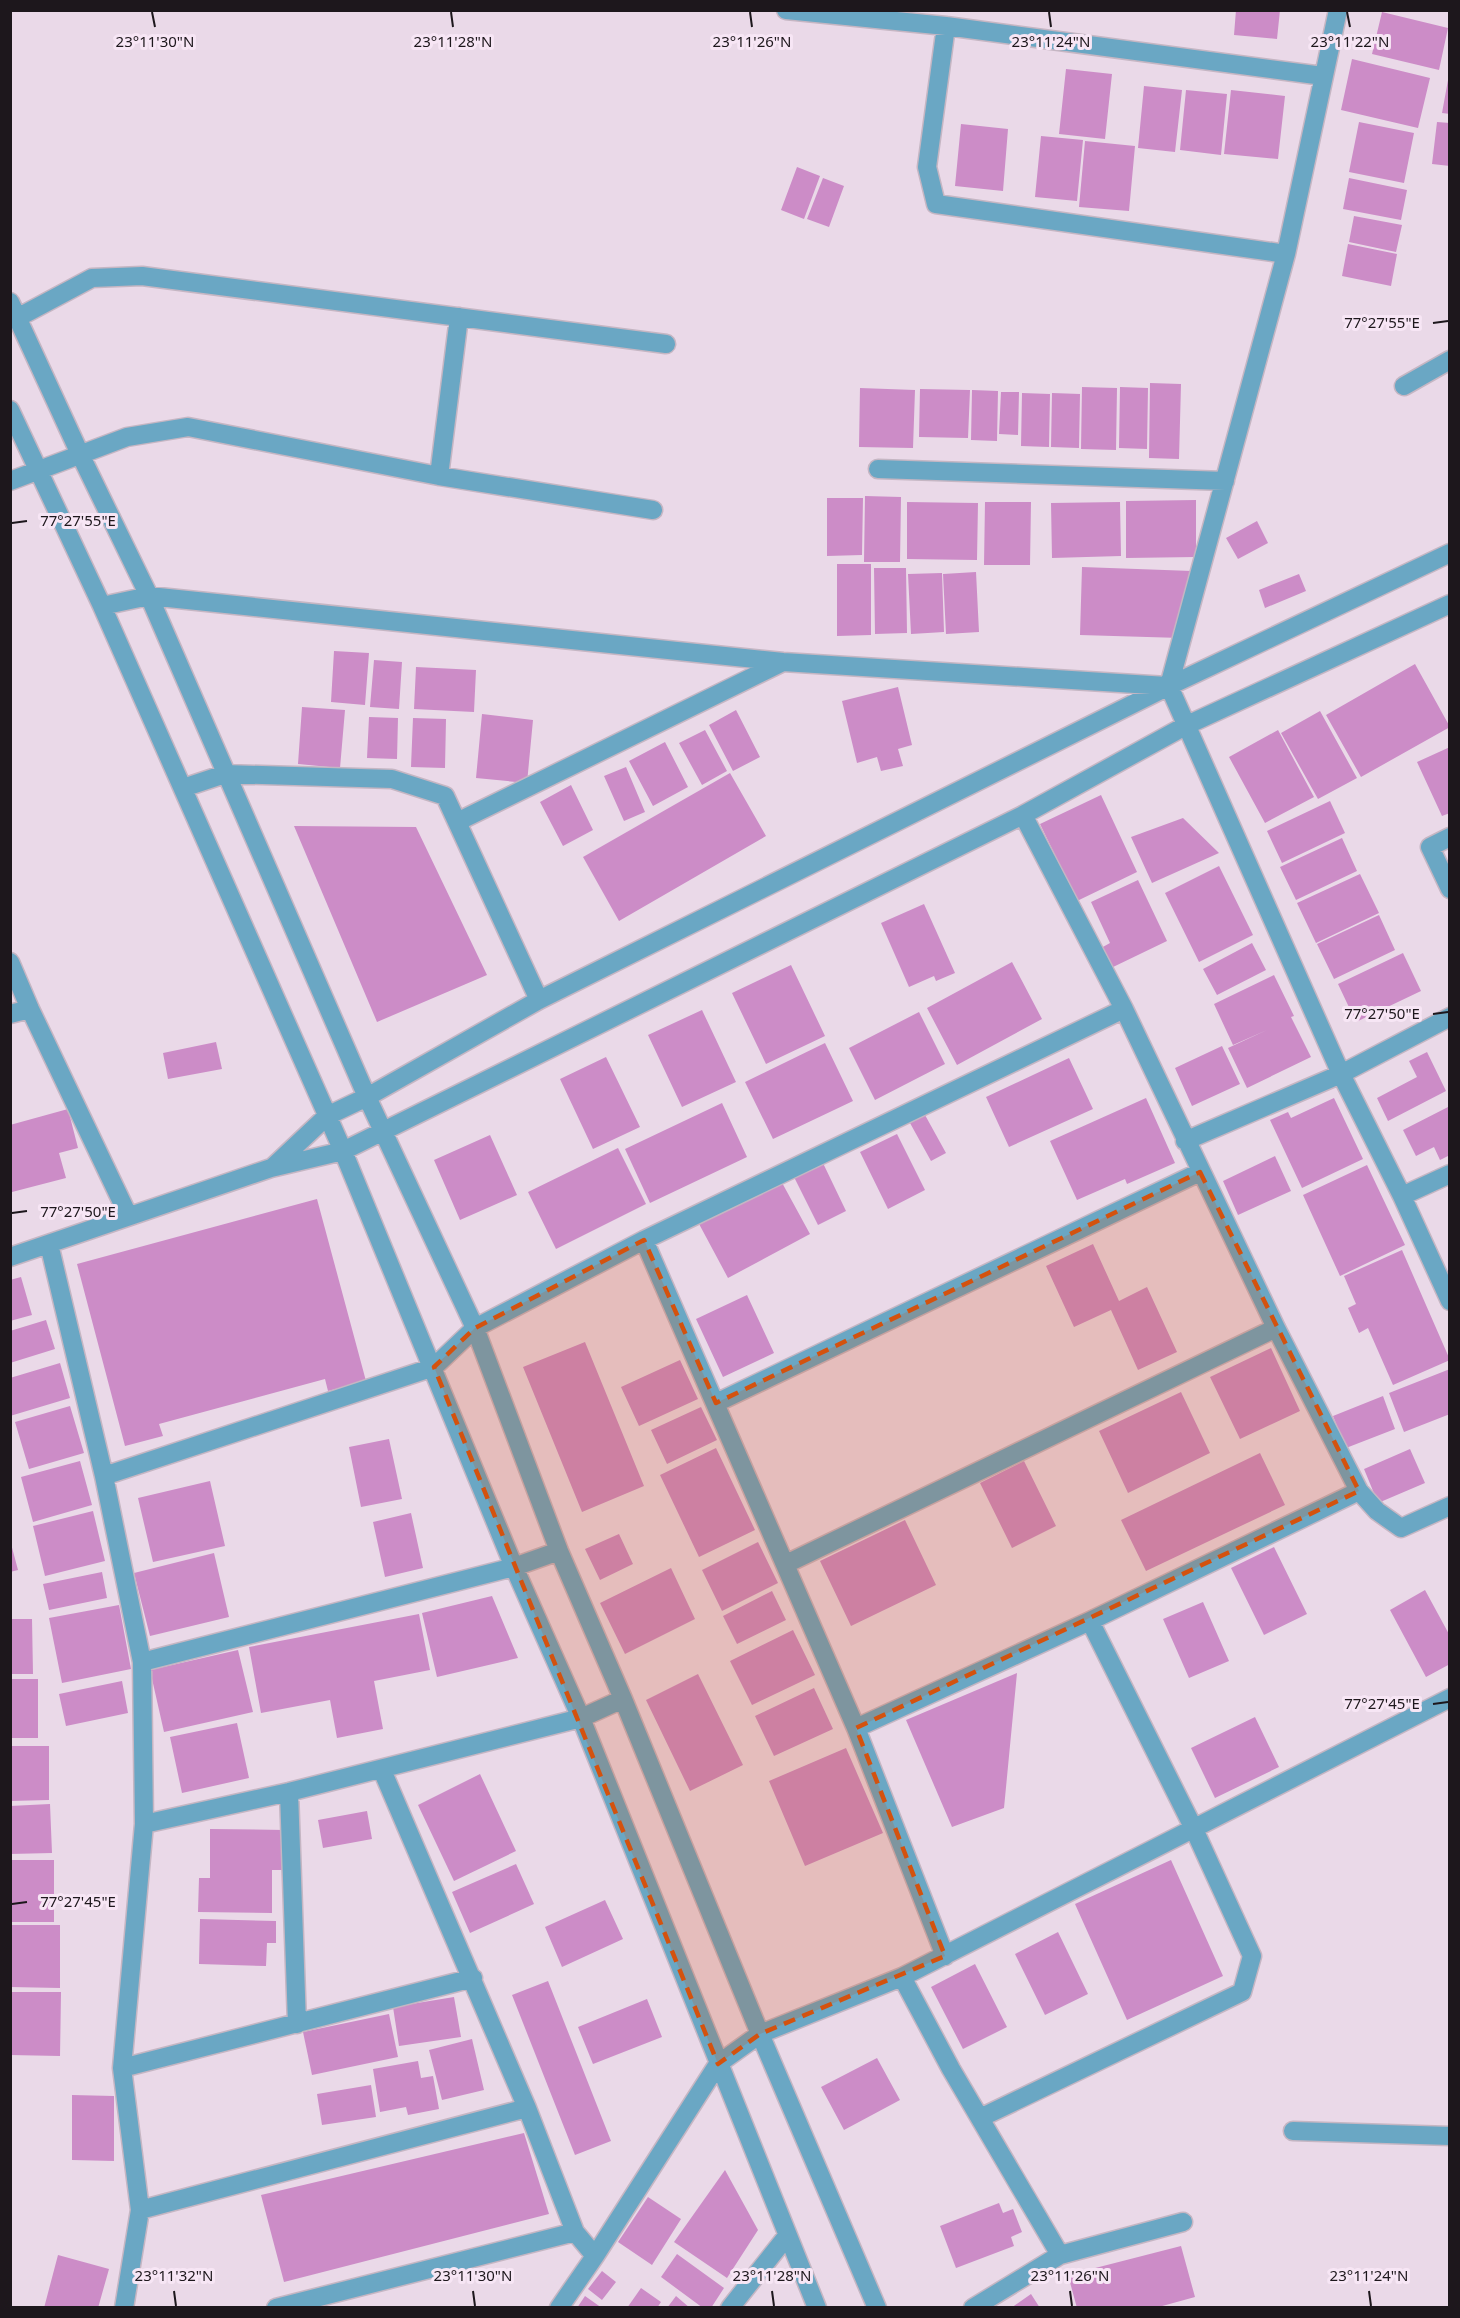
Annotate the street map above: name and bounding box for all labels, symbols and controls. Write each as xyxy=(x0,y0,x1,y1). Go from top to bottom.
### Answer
text: 23°11'30"N xyxy=(116,31,194,51)
text: 23°11'28"N xyxy=(414,31,492,51)
text: 23°11'26"N xyxy=(713,31,791,51)
text: 23°11'24"N xyxy=(1012,31,1090,51)
text: 23°11'22"N xyxy=(1311,31,1389,51)
text: 77°27'55"E xyxy=(1344,312,1420,332)
text: 77°27'55"E xyxy=(40,510,116,530)
text: 77°27'50"E xyxy=(1344,1003,1420,1023)
text: 77°27'50"E xyxy=(40,1201,116,1221)
text: 77°27'45"E xyxy=(1344,1693,1420,1713)
text: 77°27'45"E xyxy=(40,1891,116,1911)
text: 23°11'32"N xyxy=(135,2265,213,2285)
text: 23°11'30"N xyxy=(434,2265,512,2285)
text: 23°11'28"N xyxy=(733,2265,811,2285)
text: 23°11'26"N xyxy=(1031,2265,1109,2285)
text: 23°11'24"N xyxy=(1330,2265,1408,2285)

